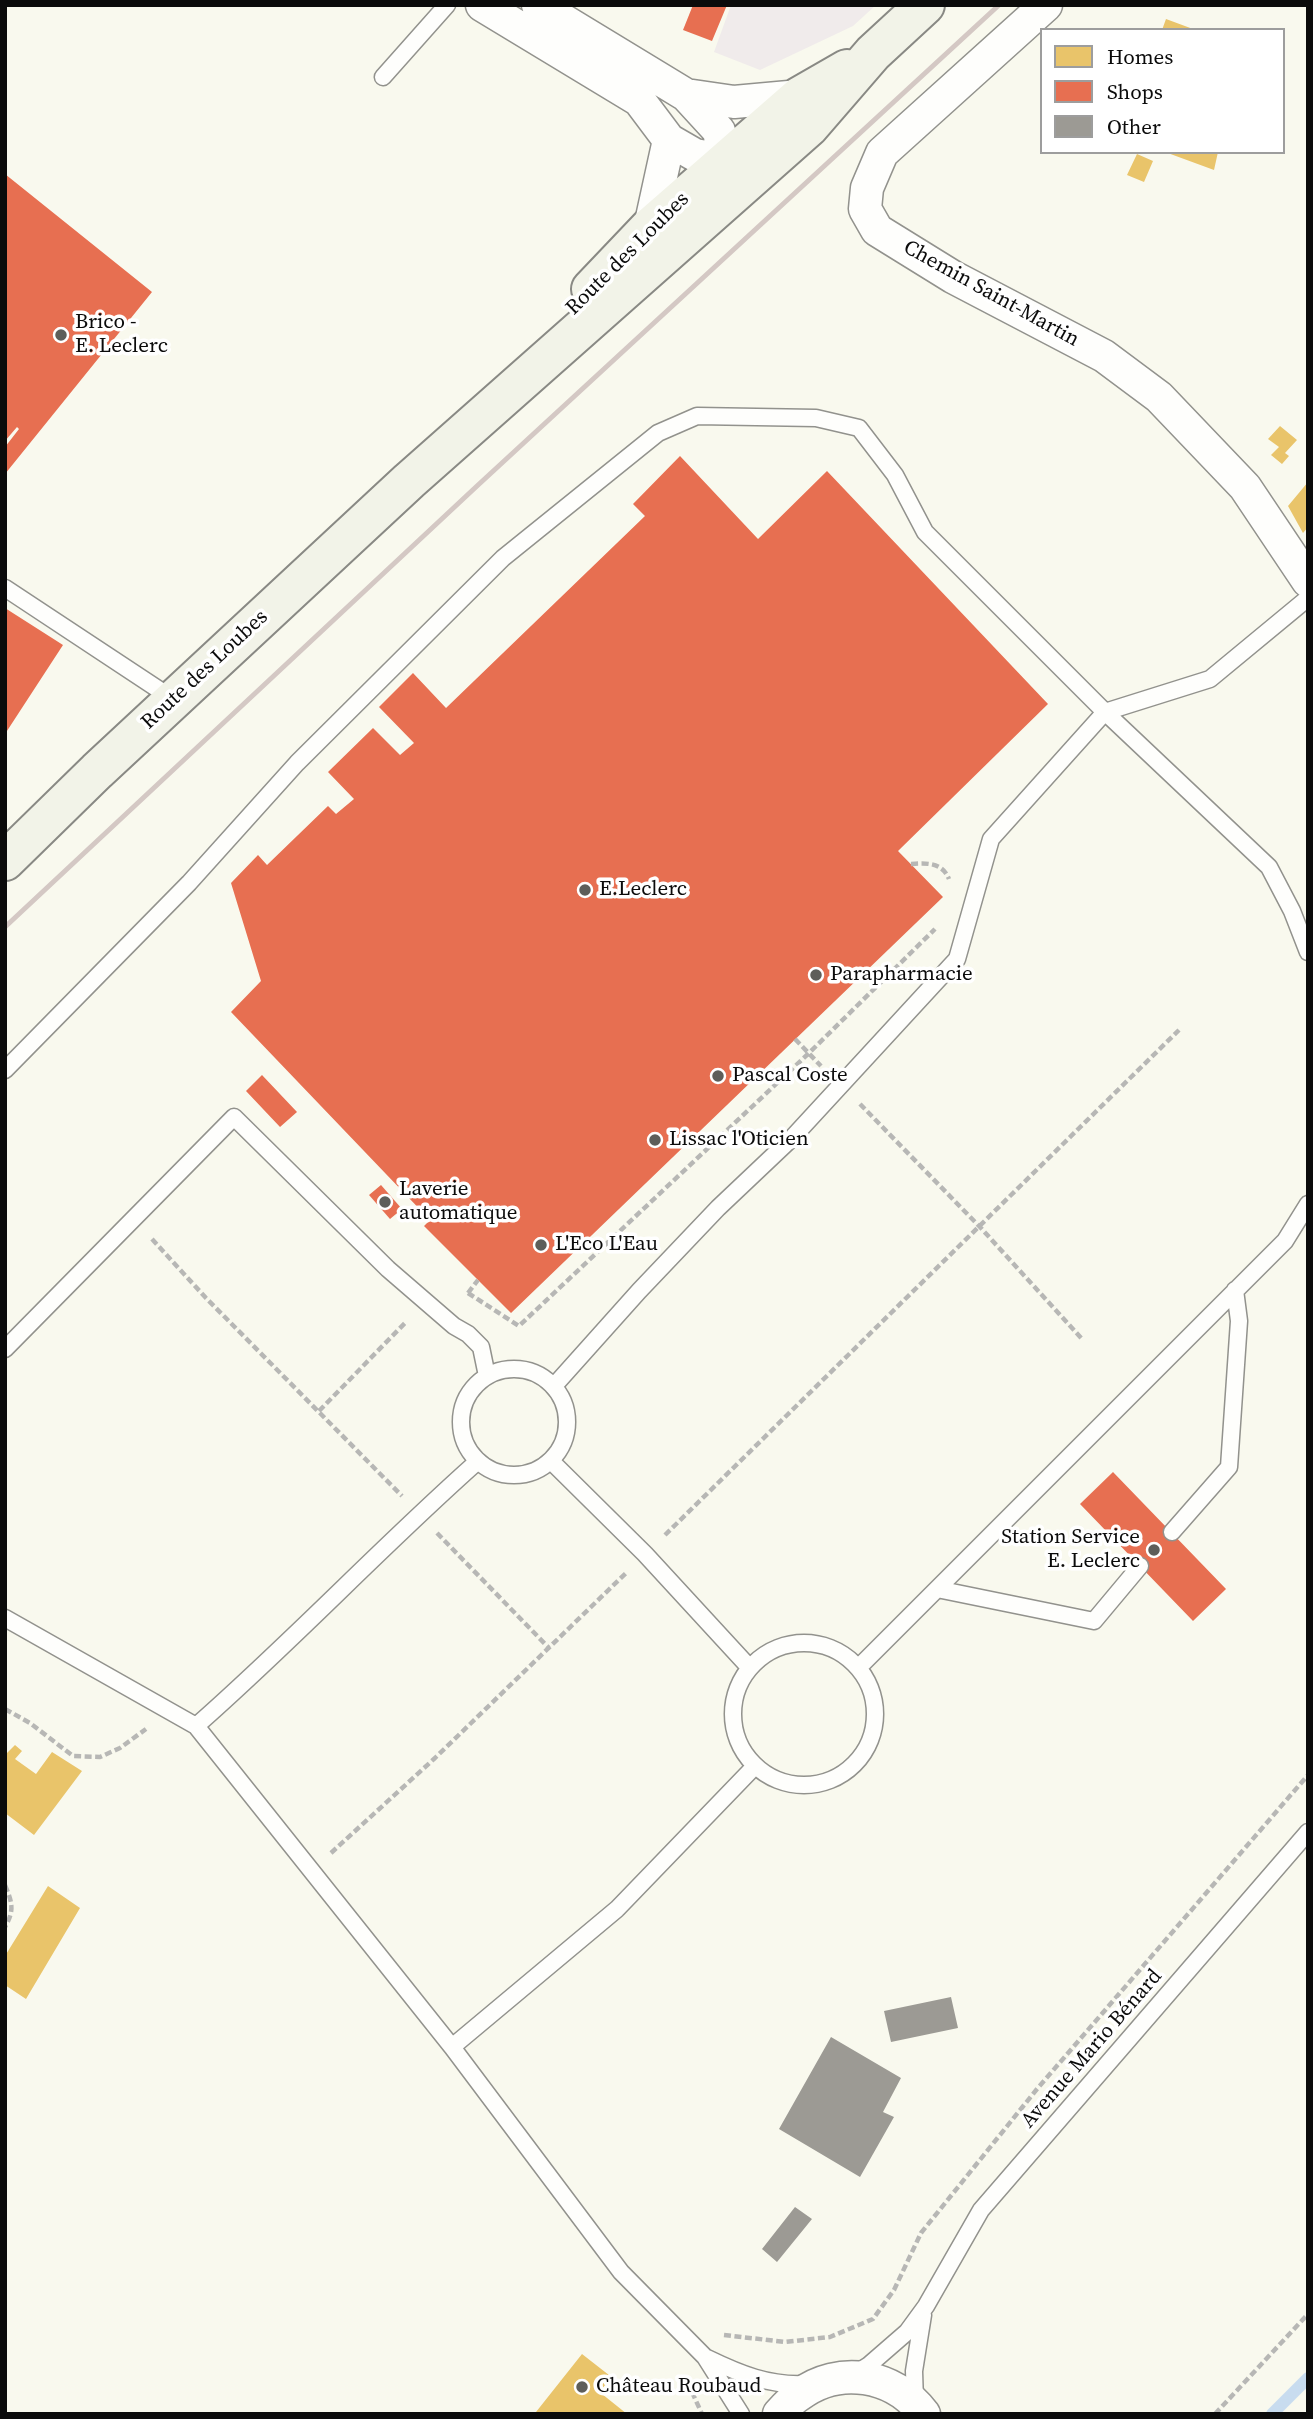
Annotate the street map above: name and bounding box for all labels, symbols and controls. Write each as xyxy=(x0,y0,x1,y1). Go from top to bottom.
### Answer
legend xyxy=(1040,28,1285,154)
text: Homes xyxy=(1107,42,1173,71)
text: Shops xyxy=(1107,77,1163,106)
text: Other xyxy=(1107,112,1161,141)
street label: Route des Loubes xyxy=(561,187,695,321)
street label: Chemin Saint-Martin xyxy=(899,235,1083,353)
place label: Brico - E. Leclerc xyxy=(75,310,168,360)
marker: Brico - E. Leclerc xyxy=(53,327,69,343)
street label: Route des Loubes xyxy=(136,605,274,735)
place label: E.Leclerc xyxy=(599,877,687,903)
marker: E.Leclerc xyxy=(577,882,593,898)
place label: Parapharmacie xyxy=(830,962,973,988)
marker: Parapharmacie xyxy=(808,967,824,983)
place label: Pascal Coste xyxy=(732,1063,848,1089)
marker: Pascal Coste xyxy=(710,1068,726,1084)
place label: Lissac l'Oticien xyxy=(669,1127,809,1153)
marker: Lissac l'Oticien xyxy=(647,1132,663,1148)
place label: Laverie automatique xyxy=(399,1177,517,1227)
marker: Laverie automatique xyxy=(377,1194,393,1210)
place label: L'Eco L'Eau xyxy=(555,1232,658,1258)
marker: L'Eco L'Eau xyxy=(533,1237,549,1253)
place label: Station Service E. Leclerc xyxy=(1001,1525,1140,1575)
marker: Station Service E. Leclerc xyxy=(1146,1542,1162,1558)
street label: Avenue Mario Bénard xyxy=(1016,1964,1168,2134)
place label: Château Roubaud xyxy=(596,2374,761,2400)
marker: Château Roubaud xyxy=(574,2379,590,2395)

